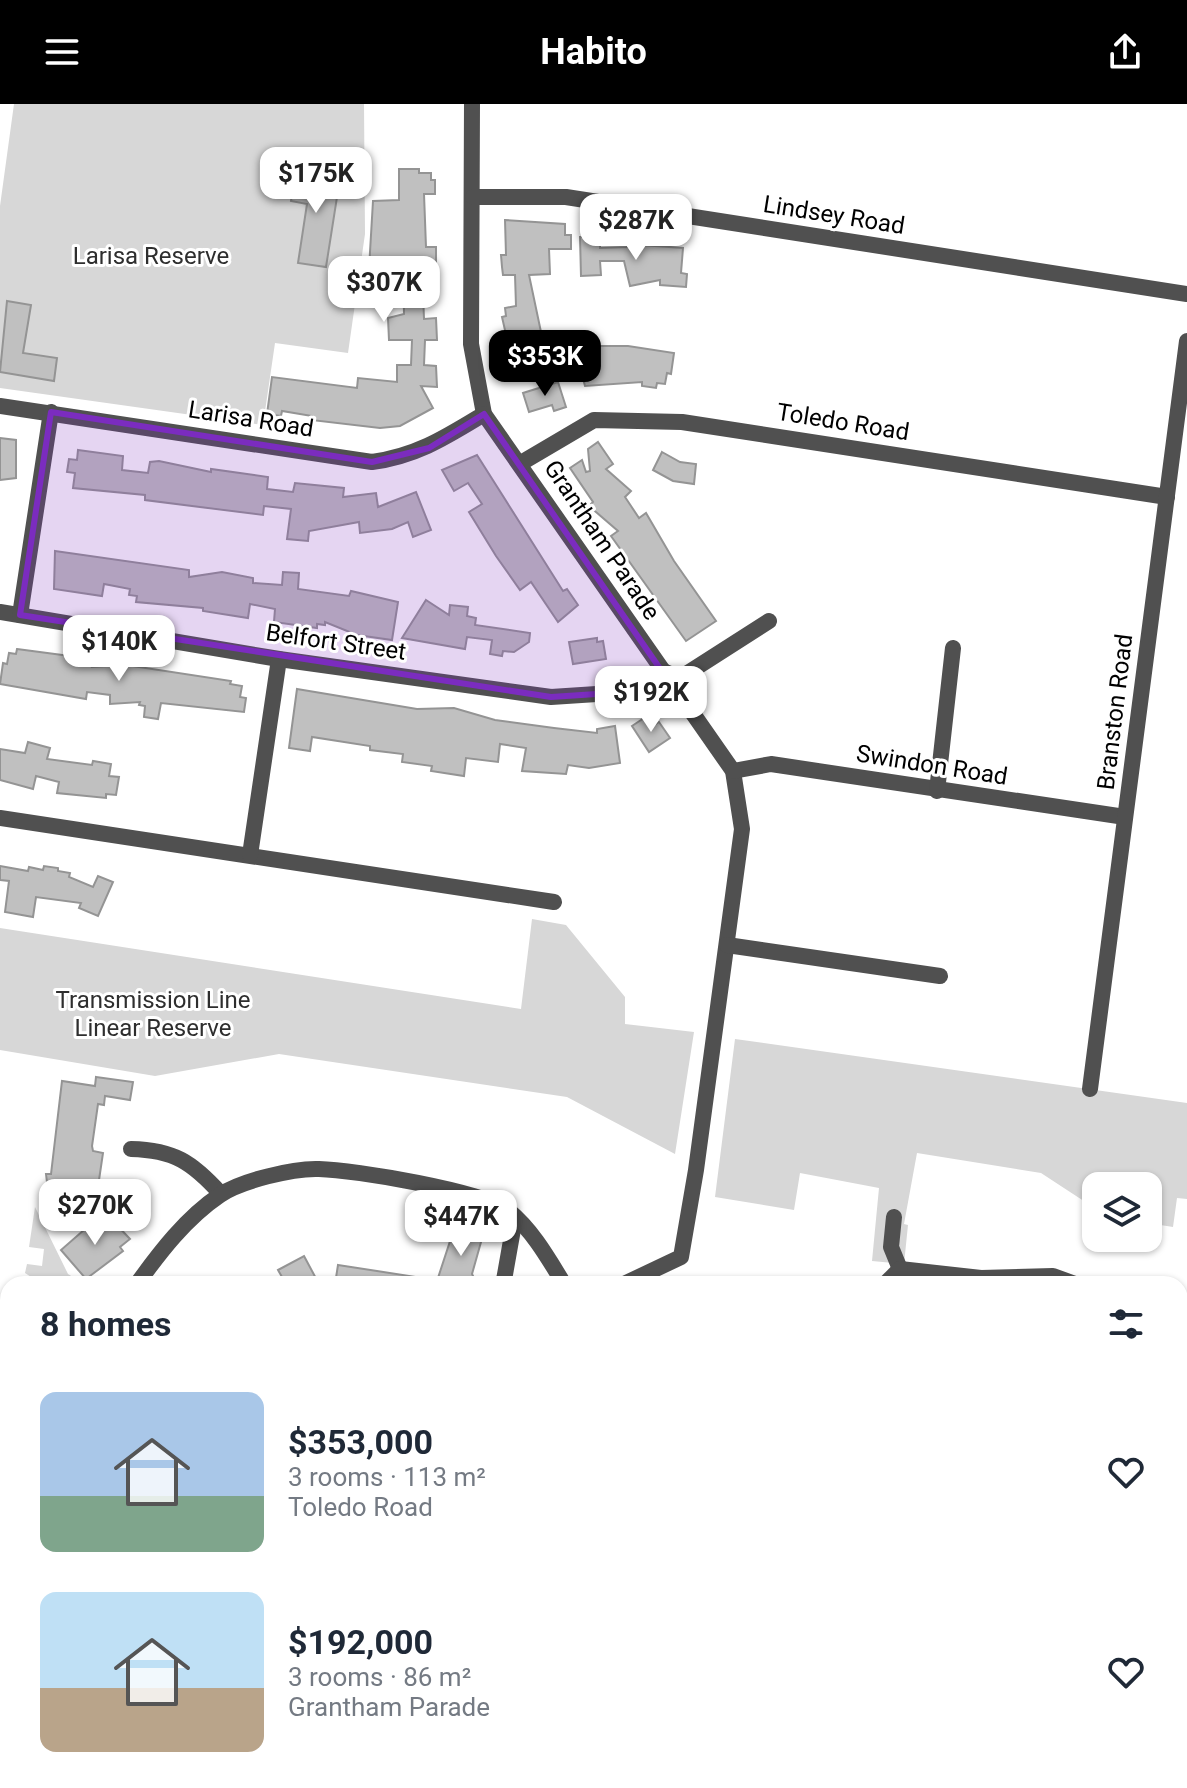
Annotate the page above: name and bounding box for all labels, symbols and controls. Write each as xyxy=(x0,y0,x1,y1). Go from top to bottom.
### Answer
icon: menu xyxy=(40,30,84,74)
icon: share xyxy=(1103,30,1147,74)
text: Habito xyxy=(540,31,647,73)
pin: $175K xyxy=(260,147,372,215)
text: $175K xyxy=(278,158,354,188)
street label: Lindsey Road xyxy=(761,190,907,240)
pin: $287K xyxy=(580,194,692,262)
text: $287K xyxy=(598,205,674,235)
park label: Larisa Reserve xyxy=(73,242,229,270)
pin: $307K xyxy=(328,256,440,324)
text: $307K xyxy=(346,267,422,297)
pin: $353K xyxy=(489,330,601,398)
text: $353K xyxy=(507,341,583,371)
street label: Larisa Road xyxy=(186,395,316,443)
street label: Toledo Road xyxy=(775,398,911,446)
street label: Grantham Parade xyxy=(538,455,666,625)
pin: $140K xyxy=(63,615,175,683)
street label: Belfort Street xyxy=(264,618,408,666)
text: $140K xyxy=(81,626,157,656)
street label: Branston Road xyxy=(1092,632,1138,792)
pin: $192K xyxy=(595,666,707,734)
text: $192K xyxy=(613,677,689,707)
street label: Swindon Road xyxy=(854,739,1010,791)
park label: Transmission Line Linear Reserve xyxy=(56,986,250,1042)
map controls xyxy=(1082,1172,1162,1252)
button: layers xyxy=(1082,1172,1162,1252)
pin: $270K xyxy=(39,1179,151,1247)
text: $270K xyxy=(57,1190,133,1220)
pin: $447K xyxy=(405,1190,517,1258)
text: $447K xyxy=(423,1201,499,1231)
icon: filters xyxy=(1104,1302,1148,1346)
text: 8 homes xyxy=(40,1304,171,1344)
text: $353,000 xyxy=(288,1422,433,1462)
icon: home xyxy=(104,1424,200,1520)
icon: heart xyxy=(1104,1450,1148,1494)
text: 3 rooms · 113 m² xyxy=(288,1462,486,1492)
text: Toledo Road xyxy=(288,1492,433,1522)
text: $192,000 xyxy=(288,1622,433,1662)
icon: home xyxy=(104,1624,200,1720)
icon: heart xyxy=(1104,1650,1148,1694)
text: 3 rooms · 86 m² xyxy=(288,1662,471,1692)
text: Grantham Parade xyxy=(288,1692,490,1722)

